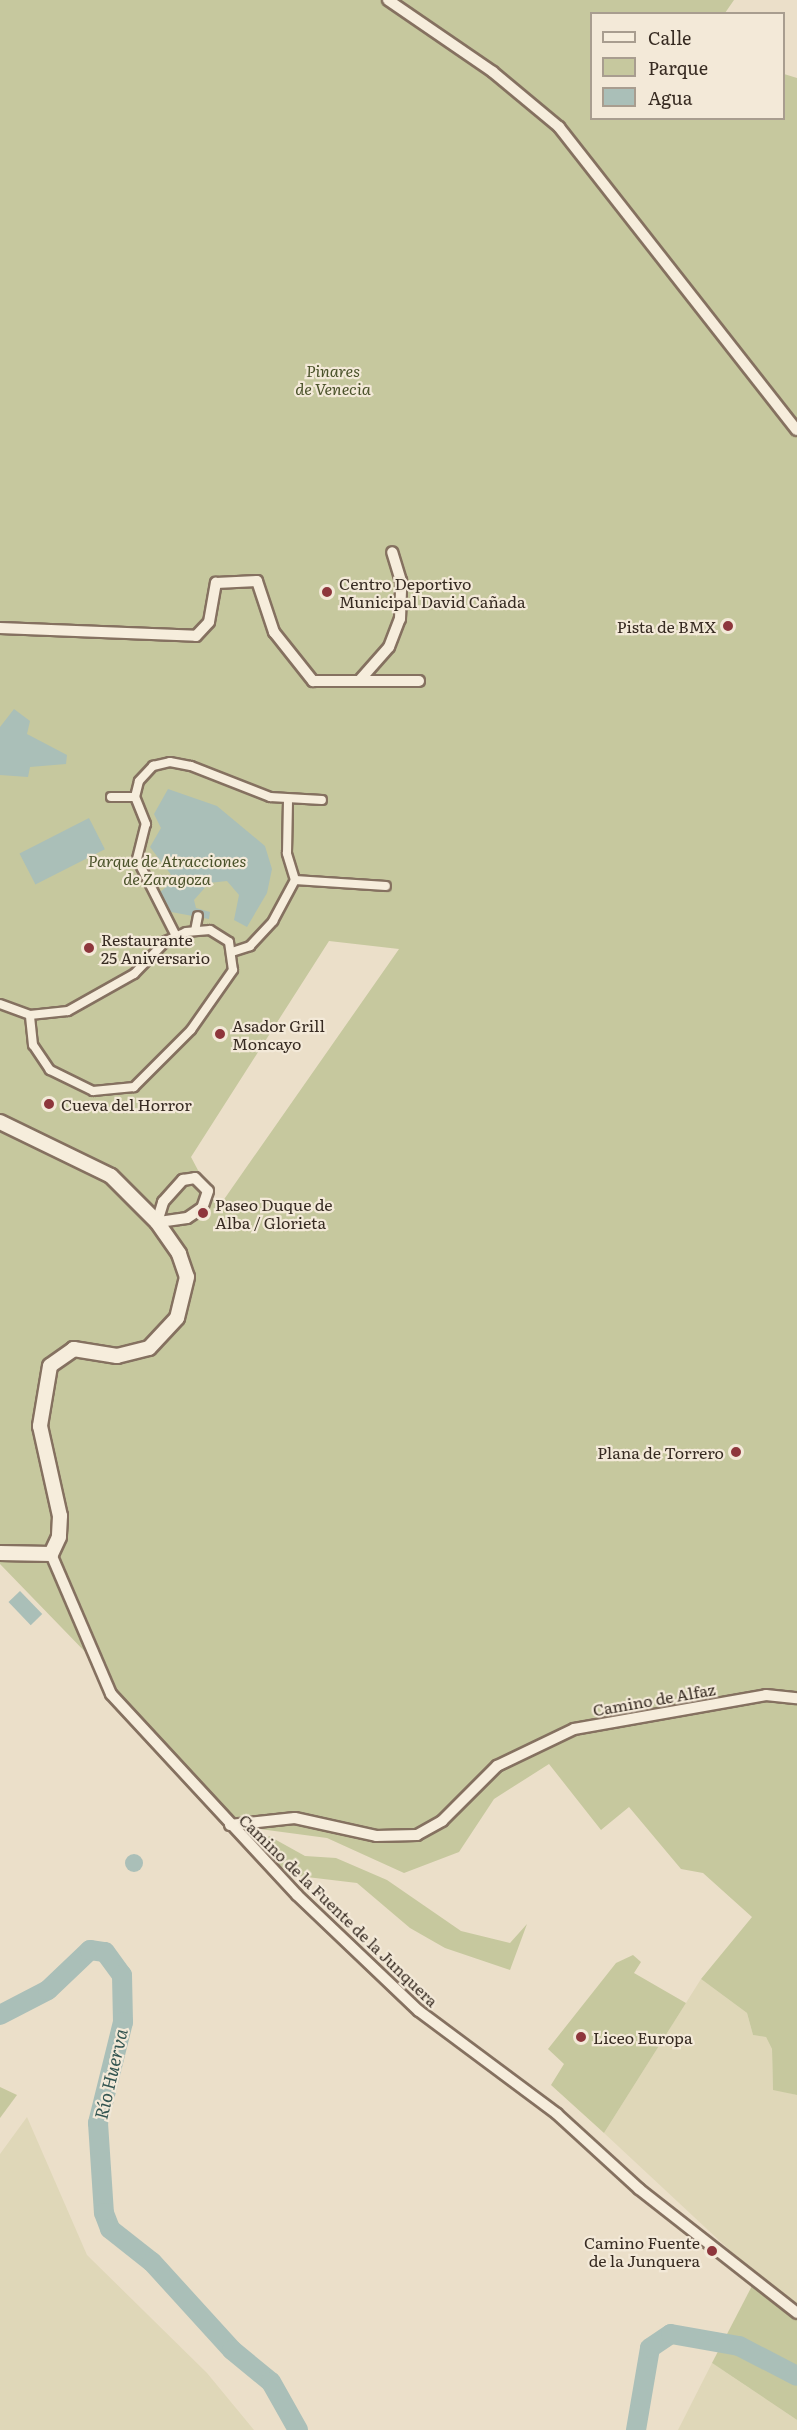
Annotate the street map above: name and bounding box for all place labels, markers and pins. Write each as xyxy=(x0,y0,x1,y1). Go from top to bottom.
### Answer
place label: Centro Deportivo Municipal David Cañada xyxy=(339,573,526,611)
marker: Centro Deportivo Municipal David Cañada xyxy=(320,585,334,599)
place label: Pista de BMX xyxy=(617,616,716,636)
marker: Pista de BMX xyxy=(721,619,735,633)
place label: Restaurante 25 Aniversario xyxy=(101,929,210,967)
marker: Restaurante 25 Aniversario xyxy=(82,941,96,955)
place label: Asador Grill Moncayo xyxy=(232,1015,325,1053)
marker: Asador Grill Moncayo xyxy=(213,1027,227,1041)
place label: Cueva del Horror xyxy=(61,1094,192,1114)
marker: Cueva del Horror xyxy=(42,1097,56,1111)
place label: Paseo Duque de Alba / Glorieta xyxy=(215,1194,333,1232)
marker: Paseo Duque de Alba / Glorieta xyxy=(196,1206,210,1220)
place label: Plana de Torrero xyxy=(597,1442,724,1462)
marker: Plana de Torrero xyxy=(729,1445,743,1459)
place label: Liceo Europa xyxy=(593,2027,693,2047)
marker: Liceo Europa xyxy=(574,2030,588,2044)
place label: Camino Fuente de la Junquera xyxy=(584,2232,700,2270)
marker: Camino Fuente de la Junquera xyxy=(705,2244,719,2258)

